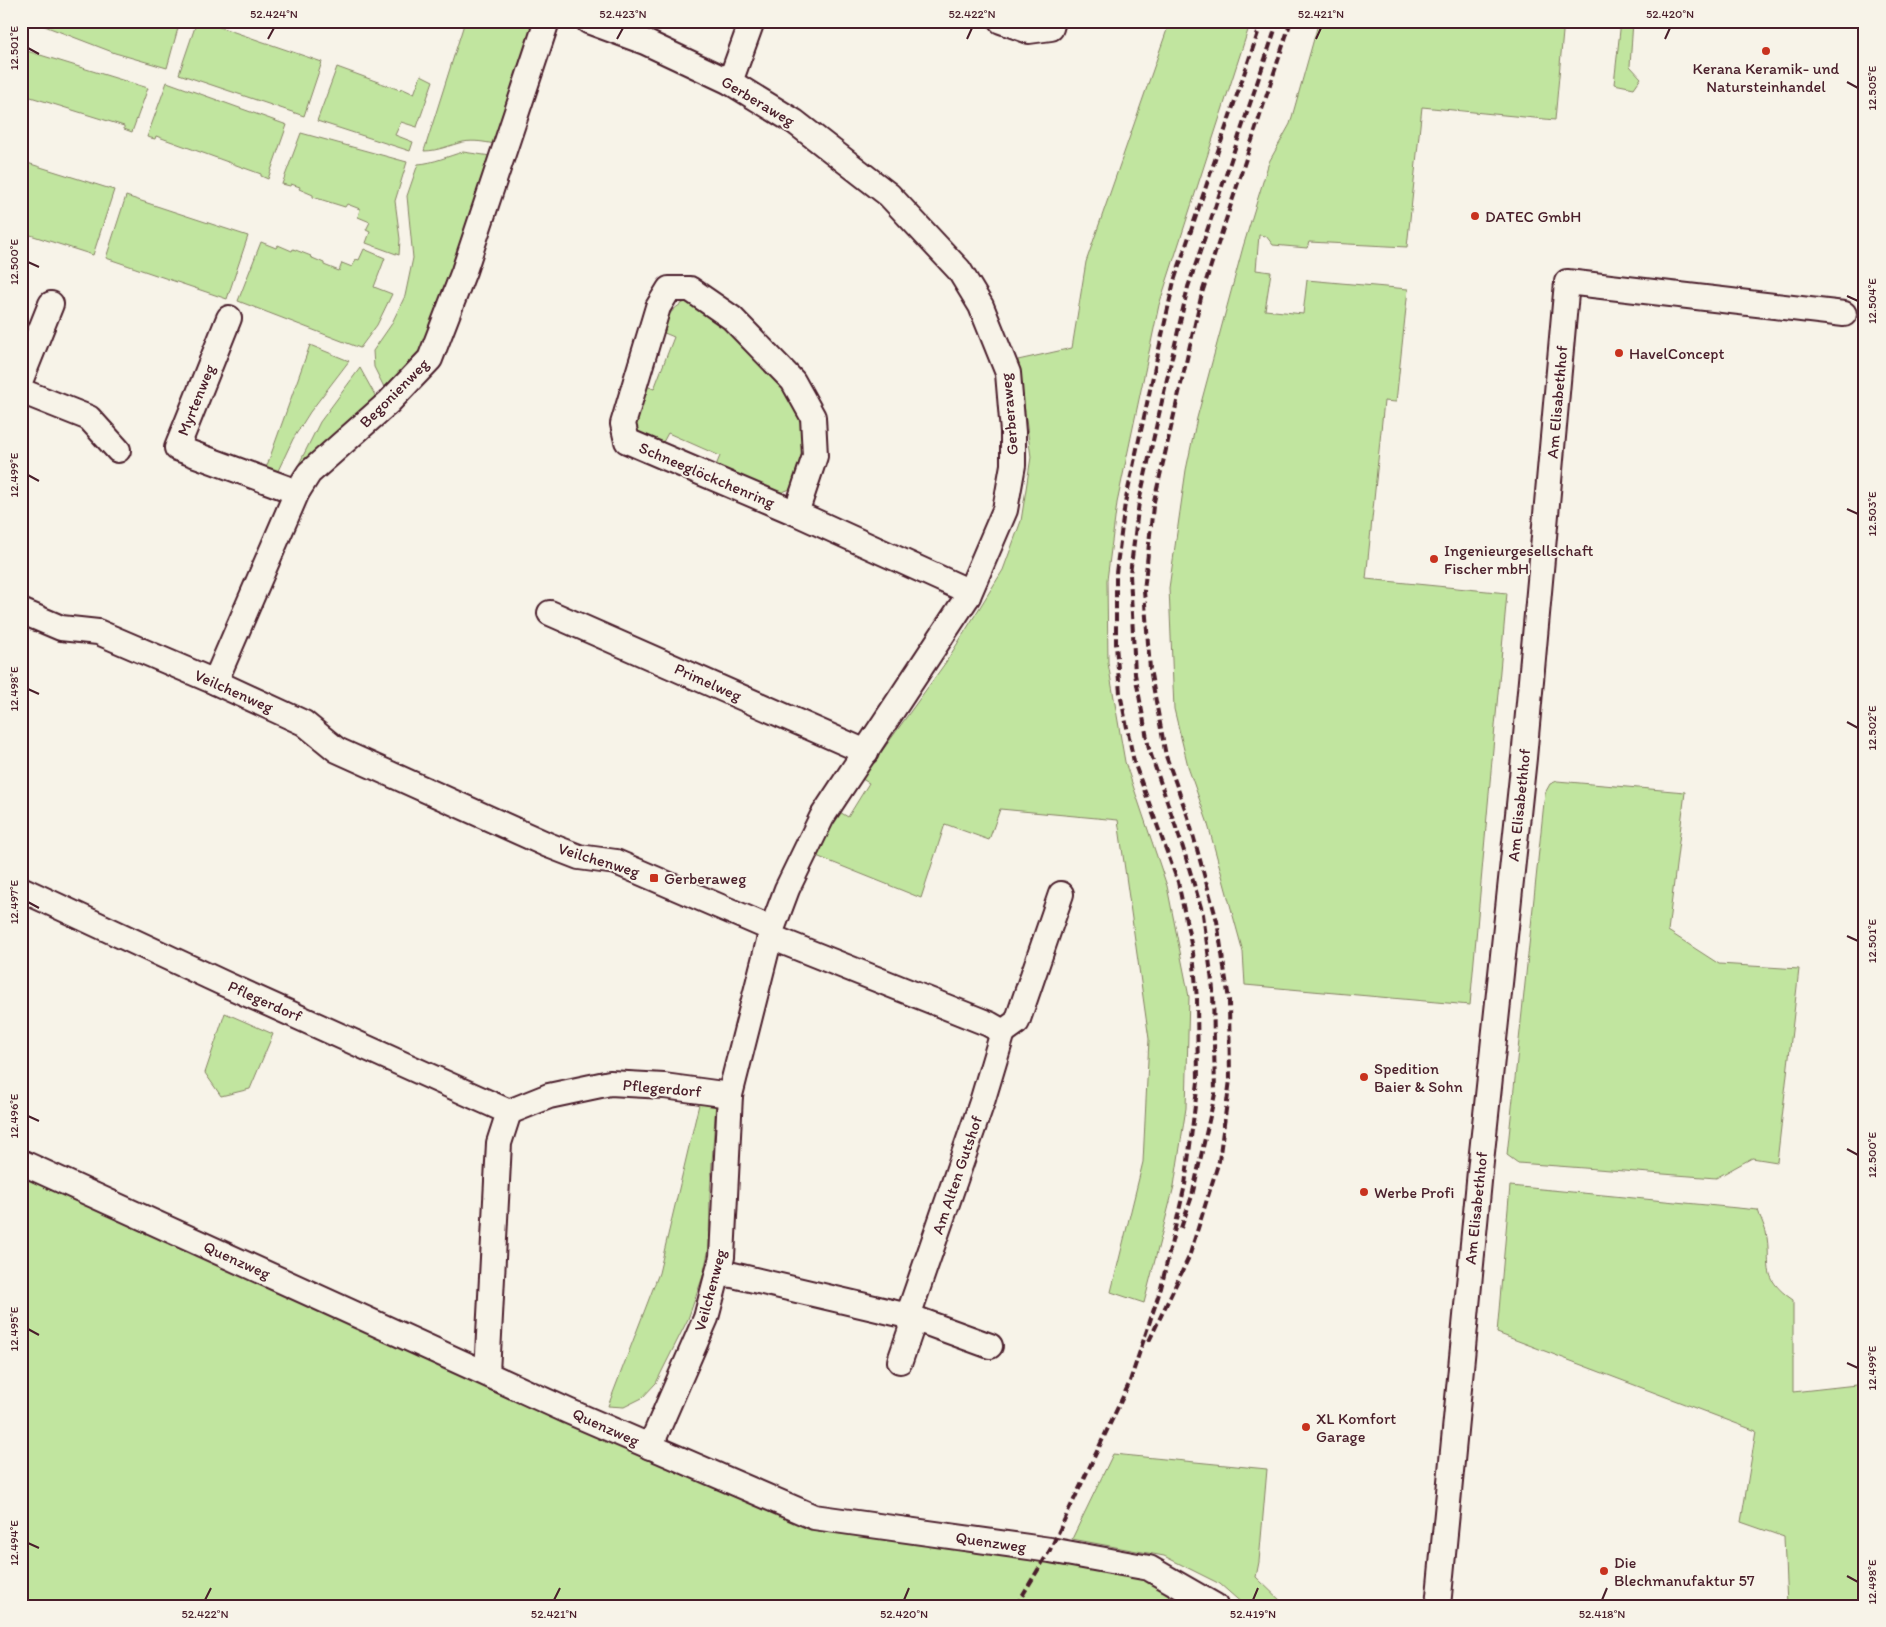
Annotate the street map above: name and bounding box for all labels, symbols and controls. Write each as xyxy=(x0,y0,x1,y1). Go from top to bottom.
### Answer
text: 52.424°N xyxy=(250,7,298,21)
text: 52.423°N xyxy=(599,7,647,21)
text: 52.422°N xyxy=(948,7,996,21)
text: 52.421°N xyxy=(1298,7,1344,21)
text: 52.420°N xyxy=(1646,7,1694,21)
text: 12.501°E xyxy=(7,26,21,70)
marker: Kerana Keramik- und Natursteinhandel xyxy=(1760,45,1772,57)
place label: Kerana Keramik- und Natursteinhandel xyxy=(1693,59,1840,96)
text: 12.505°E xyxy=(1865,65,1879,111)
street label: Gerberaweg xyxy=(718,72,799,131)
place label: DATEC GmbH xyxy=(1485,207,1581,226)
marker: DATEC GmbH xyxy=(1469,210,1481,222)
text: 12.500°E xyxy=(7,239,21,285)
text: 12.504°E xyxy=(1865,278,1879,324)
place label: HavelConcept xyxy=(1629,344,1724,363)
street label: Am Elisabethhof xyxy=(1543,345,1571,459)
marker: HavelConcept xyxy=(1613,347,1625,359)
street label: Begonienweg xyxy=(355,354,433,432)
street label: Myrtenweg xyxy=(173,361,219,439)
street label: Gerberaweg xyxy=(996,371,1022,456)
street label: Schneeglöckchenring xyxy=(636,438,778,512)
text: 12.499°E xyxy=(7,452,21,497)
text: 12.503°E xyxy=(1865,491,1879,537)
place label: Ingenieurgesellschaft Fischer mbH xyxy=(1444,541,1594,578)
marker: Ingenieurgesellschaft Fischer mbH xyxy=(1428,553,1440,565)
street label: Primelweg xyxy=(672,659,745,706)
street label: Veilchenweg xyxy=(192,665,277,717)
text: 12.498°E xyxy=(7,666,21,712)
text: 12.502°E xyxy=(1865,705,1879,751)
street label: Am Elisabethhof xyxy=(1504,748,1534,862)
street label: Veilchenweg xyxy=(556,839,643,882)
place label: Gerberaweg xyxy=(664,869,747,888)
marker: Gerberaweg xyxy=(648,872,660,884)
text: 12.497°E xyxy=(7,879,21,924)
text: 12.501°E xyxy=(1865,919,1879,963)
street label: Pflegerdorf xyxy=(225,976,306,1026)
place label: Spedition Baier & Sohn xyxy=(1374,1059,1463,1096)
marker: Spedition Baier & Sohn xyxy=(1358,1071,1370,1083)
street label: Pflegerdorf xyxy=(622,1075,703,1101)
text: 12.496°E xyxy=(7,1093,21,1138)
street label: Am Alten Gutshof xyxy=(928,1113,986,1237)
text: 12.500°E xyxy=(1865,1132,1879,1178)
street label: Am Elisabethhof xyxy=(1461,1151,1491,1265)
place label: Werbe Profi xyxy=(1374,1183,1454,1202)
marker: Werbe Profi xyxy=(1358,1186,1370,1198)
street label: Quenzweg xyxy=(201,1237,274,1283)
street label: Veilchenweg xyxy=(690,1246,730,1333)
text: 12.495°E xyxy=(7,1306,21,1351)
text: 12.499°E xyxy=(1865,1345,1879,1390)
street label: Quenzweg xyxy=(570,1404,643,1450)
place label: XL Komfort Garage xyxy=(1316,1409,1396,1446)
marker: XL Komfort Garage xyxy=(1300,1421,1312,1433)
text: 12.494°E xyxy=(7,1520,21,1566)
street label: Quenzweg xyxy=(954,1528,1028,1556)
place label: Die Blechmanufaktur 57 xyxy=(1614,1553,1755,1590)
text: 12.498°E xyxy=(1865,1559,1879,1605)
marker: Die Blechmanufaktur 57 xyxy=(1598,1565,1610,1577)
text: 52.422°N xyxy=(181,1607,229,1621)
text: 52.421°N xyxy=(531,1607,577,1621)
text: 52.420°N xyxy=(880,1607,928,1621)
text: 52.419°N xyxy=(1230,1607,1276,1621)
text: 52.418°N xyxy=(1579,1607,1625,1621)

